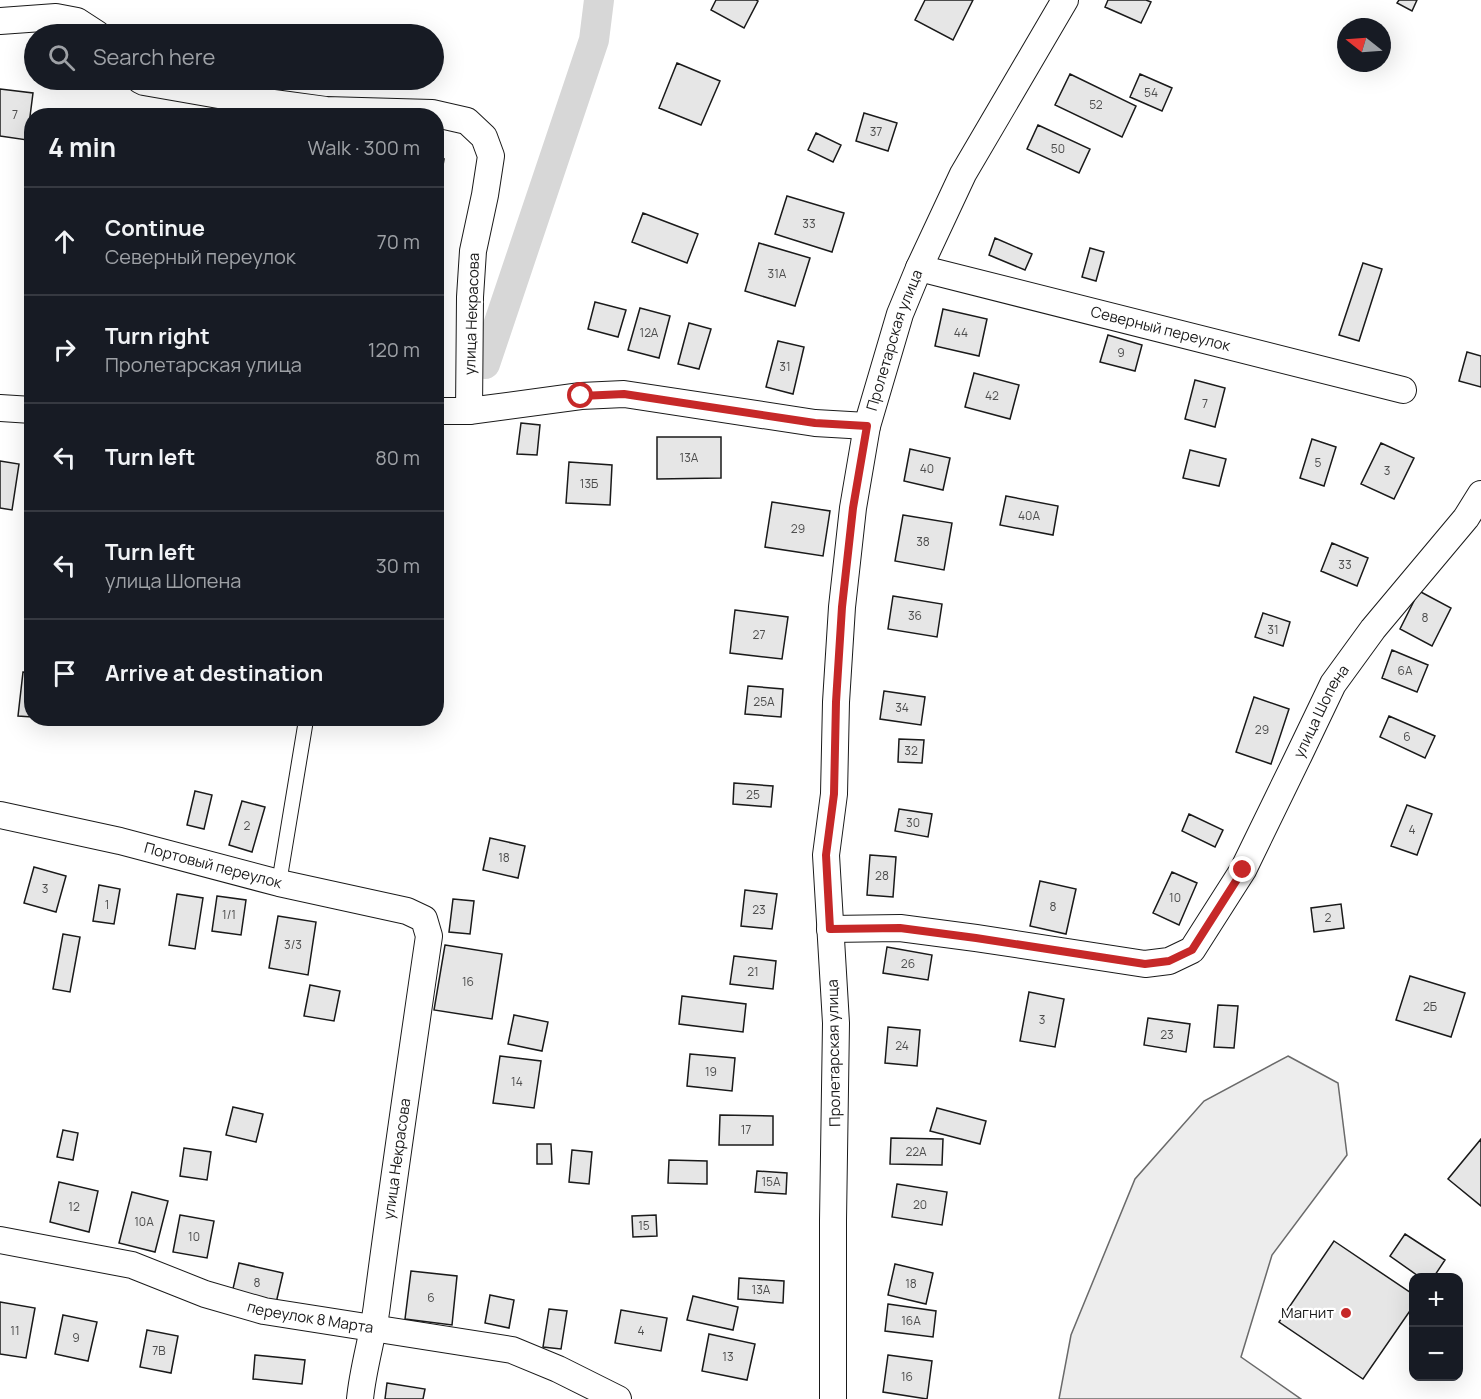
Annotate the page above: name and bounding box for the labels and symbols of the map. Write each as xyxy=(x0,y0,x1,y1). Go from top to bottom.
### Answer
north arrow xyxy=(1337,18,1391,72)
house number: 54 xyxy=(1144,84,1158,101)
house number: 52 xyxy=(1089,96,1103,113)
house number: 7 xyxy=(12,106,18,123)
house number: 37 xyxy=(870,123,882,140)
house number: 50 xyxy=(1051,140,1065,157)
house number: 33 xyxy=(802,215,816,232)
street label: улица Некрасова xyxy=(459,252,484,376)
house number: 31А xyxy=(768,265,787,282)
street label: Пролетарская улица xyxy=(861,266,927,413)
street label: Северный переулок xyxy=(1089,301,1233,356)
house number: 12А xyxy=(640,324,659,341)
house number: 44 xyxy=(954,324,968,341)
house number: 9 xyxy=(1117,344,1125,361)
house number: 31 xyxy=(779,358,791,375)
route start xyxy=(567,382,593,408)
house number: 42 xyxy=(985,387,999,404)
house number: 7 xyxy=(1202,395,1208,412)
house number: 13А xyxy=(680,449,699,466)
house number: 5 xyxy=(1315,454,1322,471)
house number: 40 xyxy=(920,460,934,477)
house number: 3 xyxy=(1384,462,1390,479)
house number: 13Б xyxy=(580,475,598,492)
house number: 40А xyxy=(1018,507,1040,524)
house number: 29 xyxy=(791,520,805,537)
house number: 38 xyxy=(916,533,930,550)
house number: 33 xyxy=(1338,556,1352,573)
house number: 36 xyxy=(908,607,922,624)
house number: 8 xyxy=(1422,609,1429,626)
house number: 31 xyxy=(1267,621,1279,638)
house number: 27 xyxy=(753,626,765,643)
street label: улица Шопена xyxy=(1288,660,1354,761)
house number: 6А xyxy=(1397,662,1413,679)
house number: 25А xyxy=(753,693,775,710)
house number: 34 xyxy=(895,699,909,716)
house number: 29 xyxy=(1255,721,1269,738)
house number: 6 xyxy=(1403,728,1411,745)
house number: 32 xyxy=(904,742,918,759)
house number: 25 xyxy=(746,786,760,803)
house number: 30 xyxy=(906,814,920,831)
house number: 2 xyxy=(244,817,251,834)
house number: 4 xyxy=(1408,821,1416,838)
street label: Портовый переулок xyxy=(142,837,285,893)
house number: 18 xyxy=(498,849,510,866)
route end xyxy=(1229,856,1255,882)
house number: 28 xyxy=(875,867,889,884)
house number: 3 xyxy=(42,880,48,897)
house number: 10 xyxy=(1169,889,1181,906)
house number: 1 xyxy=(105,896,109,913)
house number: 8 xyxy=(1050,898,1057,915)
house number: 23 xyxy=(752,901,766,918)
house number: 1/1 xyxy=(222,906,236,923)
house number: 2 xyxy=(1325,909,1332,926)
house number: 3/3 xyxy=(284,936,302,953)
house number: 26 xyxy=(901,955,915,972)
house number: 21 xyxy=(747,963,759,980)
house number: 16 xyxy=(462,973,474,990)
street label: Пролетарская улица xyxy=(822,979,845,1127)
house number: 2Б xyxy=(1423,998,1437,1015)
house number: 3 xyxy=(1039,1011,1045,1028)
house number: 23 xyxy=(1160,1026,1174,1043)
house number: 24 xyxy=(895,1037,909,1054)
house number: 19 xyxy=(705,1063,717,1080)
house number: 14 xyxy=(511,1073,523,1090)
street label: улица Некрасова xyxy=(378,1097,415,1221)
house number: 17 xyxy=(741,1121,751,1138)
house number: 22А xyxy=(905,1143,927,1160)
house number: 15А xyxy=(761,1173,781,1190)
house number: 20 xyxy=(913,1196,927,1213)
house number: 12 xyxy=(68,1198,80,1215)
house number: 10А xyxy=(134,1213,154,1230)
house number: 15 xyxy=(638,1217,650,1234)
house number: 10 xyxy=(188,1228,200,1245)
house number: 8 xyxy=(254,1274,261,1291)
house number: 18 xyxy=(905,1275,917,1292)
house number: 13А xyxy=(752,1281,771,1298)
house number: 6 xyxy=(427,1289,435,1306)
street label: переулок 8 Марта xyxy=(245,1296,375,1338)
place label: Магнит xyxy=(1281,1302,1334,1323)
marker: Магнит xyxy=(1339,1306,1353,1320)
house number: 16А xyxy=(901,1312,921,1329)
house number: 11 xyxy=(10,1322,20,1339)
house number: 4 xyxy=(637,1322,645,1339)
house number: 9 xyxy=(72,1329,80,1346)
house number: 7В xyxy=(152,1342,166,1359)
house number: 13 xyxy=(722,1348,734,1365)
house number: 16 xyxy=(901,1368,913,1385)

